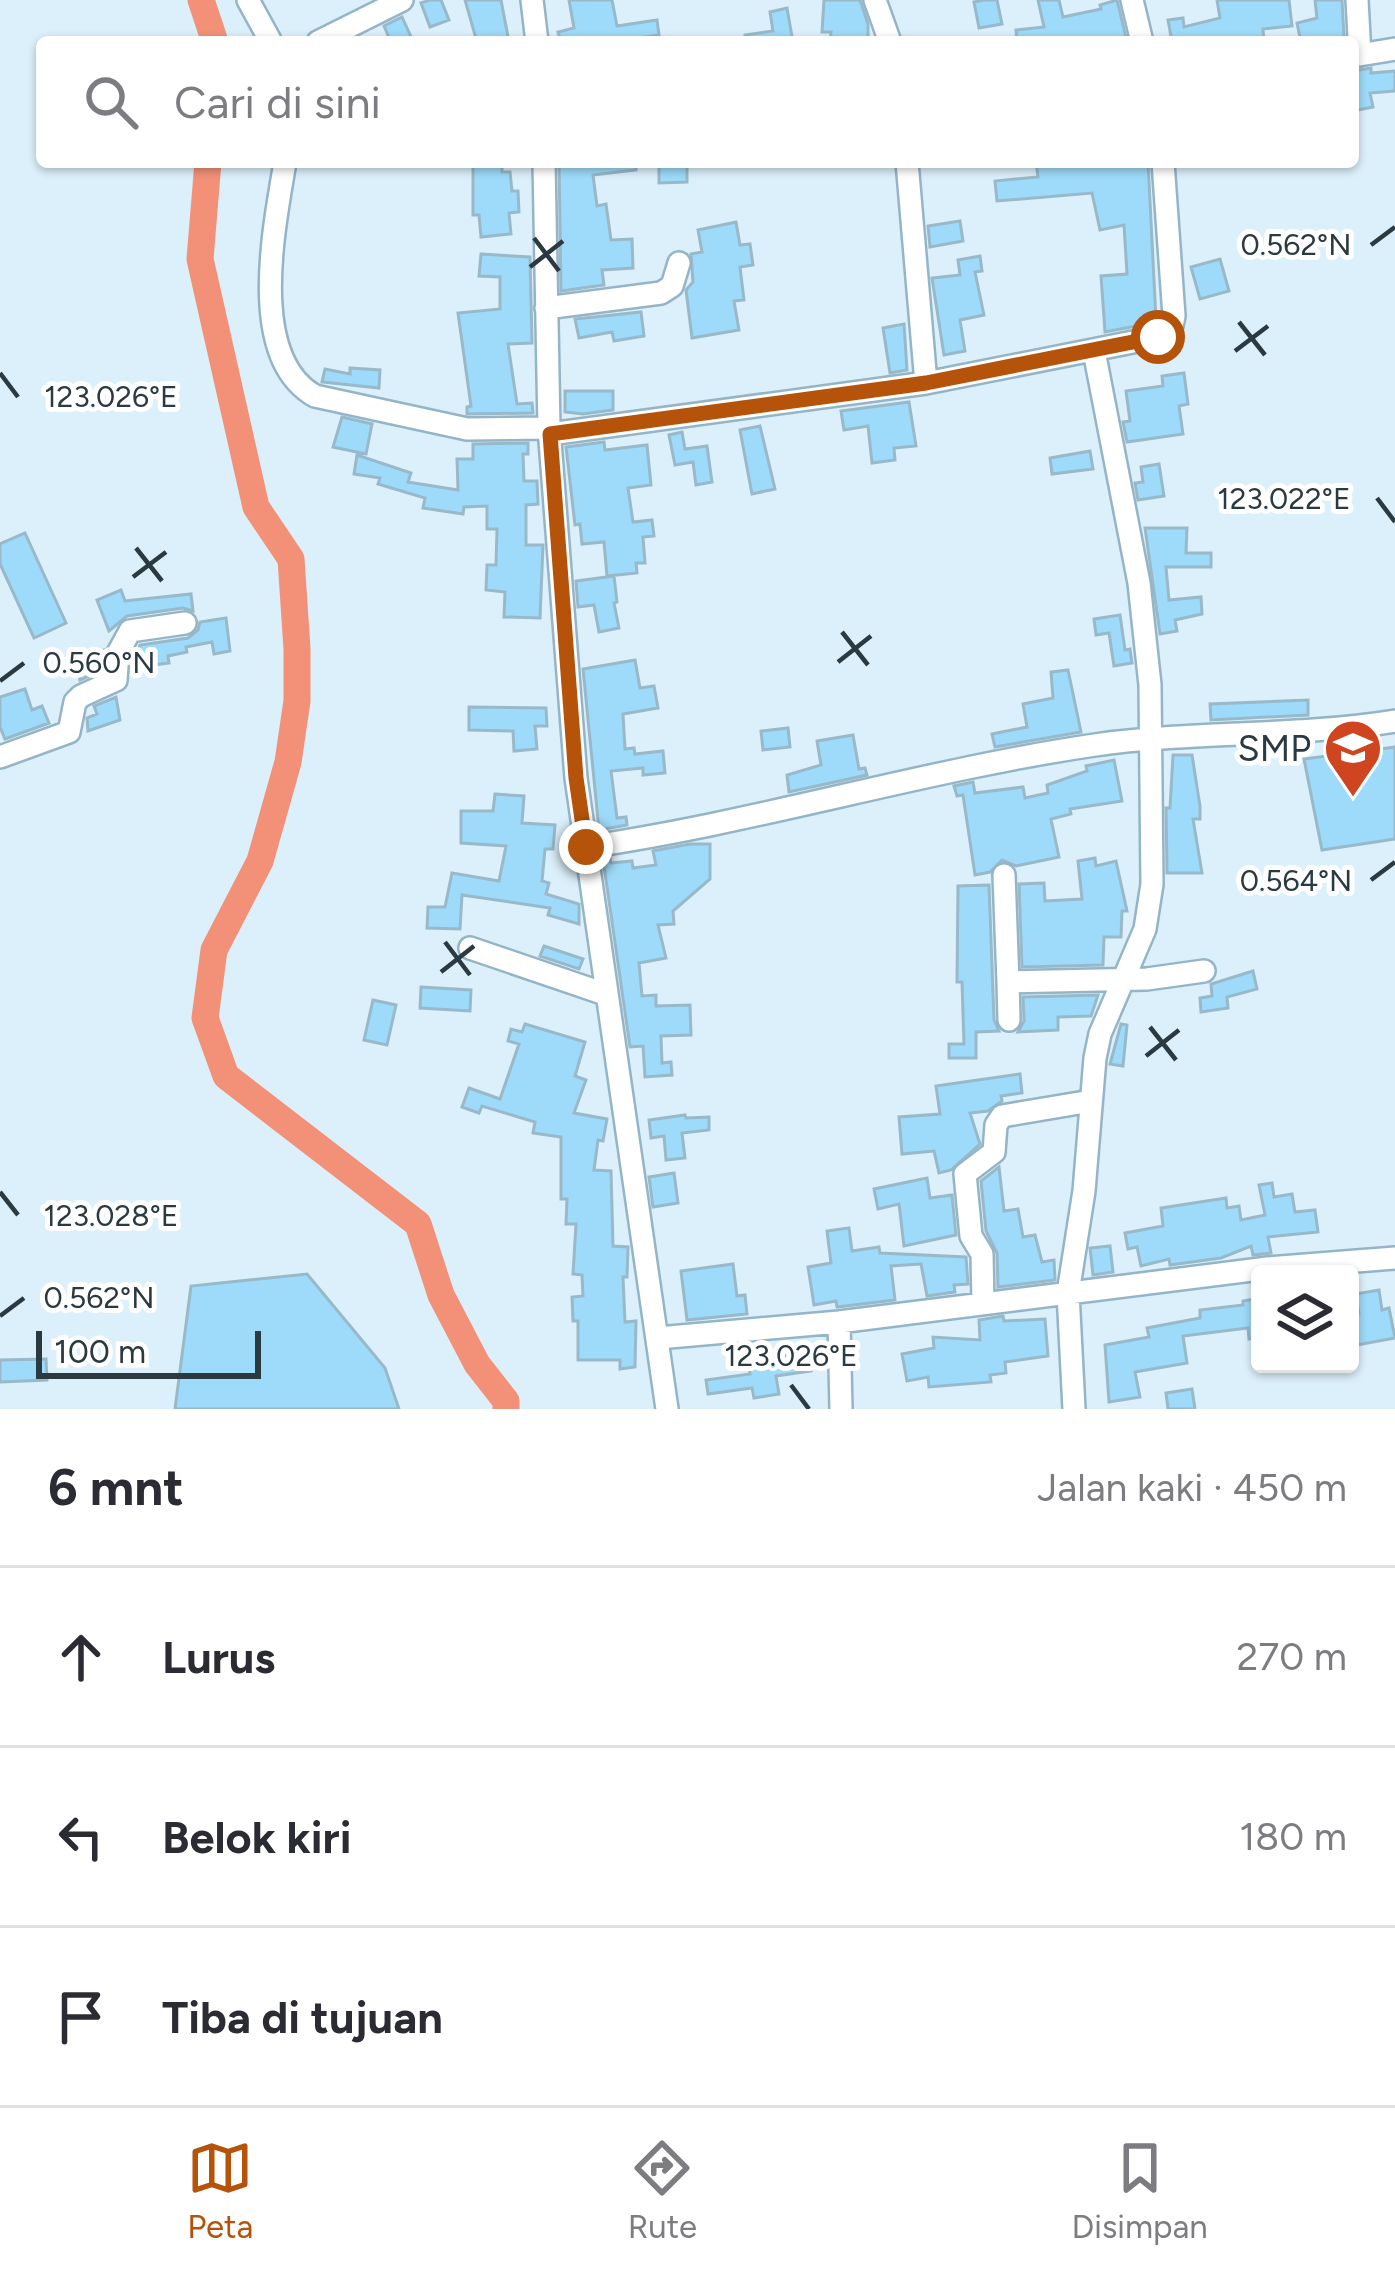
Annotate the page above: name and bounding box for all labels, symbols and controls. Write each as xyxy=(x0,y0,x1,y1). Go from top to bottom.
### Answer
search box xyxy=(36,36,1359,168)
icon: search xyxy=(78,69,144,135)
text: Cari di sini xyxy=(174,75,381,129)
text: 0.562°N xyxy=(1241,226,1351,263)
route start xyxy=(1131,310,1185,364)
text: 123.026°E xyxy=(44,378,178,415)
text: 123.022°E xyxy=(1217,480,1351,517)
text: 0.560°N xyxy=(42,644,156,681)
school or university icon: SMP xyxy=(1322,717,1384,799)
place label: SMP xyxy=(1238,727,1311,770)
route end xyxy=(559,820,613,874)
text: 0.564°N xyxy=(1240,862,1352,899)
text: 123.028°E xyxy=(44,1197,178,1234)
map controls xyxy=(1251,1265,1359,1373)
button: layers xyxy=(1251,1265,1359,1373)
text: 0.562°N xyxy=(44,1279,154,1316)
scale bar xyxy=(36,1325,261,1378)
text: 100 m xyxy=(54,1332,146,1371)
text: 123.026°E xyxy=(724,1337,858,1374)
text: 6 mnt xyxy=(48,1457,184,1518)
text: Jalan kaki · 450 m xyxy=(1037,1464,1347,1511)
icon: ahead xyxy=(48,1624,114,1690)
text: Lurus xyxy=(162,1630,275,1684)
text: 270 m xyxy=(1236,1633,1347,1680)
icon: left xyxy=(48,1804,114,1870)
text: Belok kiri xyxy=(162,1810,351,1864)
text: 180 m xyxy=(1239,1813,1347,1860)
icon: arrive xyxy=(48,1984,114,2050)
text: Tiba di tujuan xyxy=(162,1990,443,2044)
tab: Peta xyxy=(187,2135,253,2246)
tab: Rute xyxy=(628,2135,697,2246)
tab: Disimpan xyxy=(1072,2135,1208,2246)

